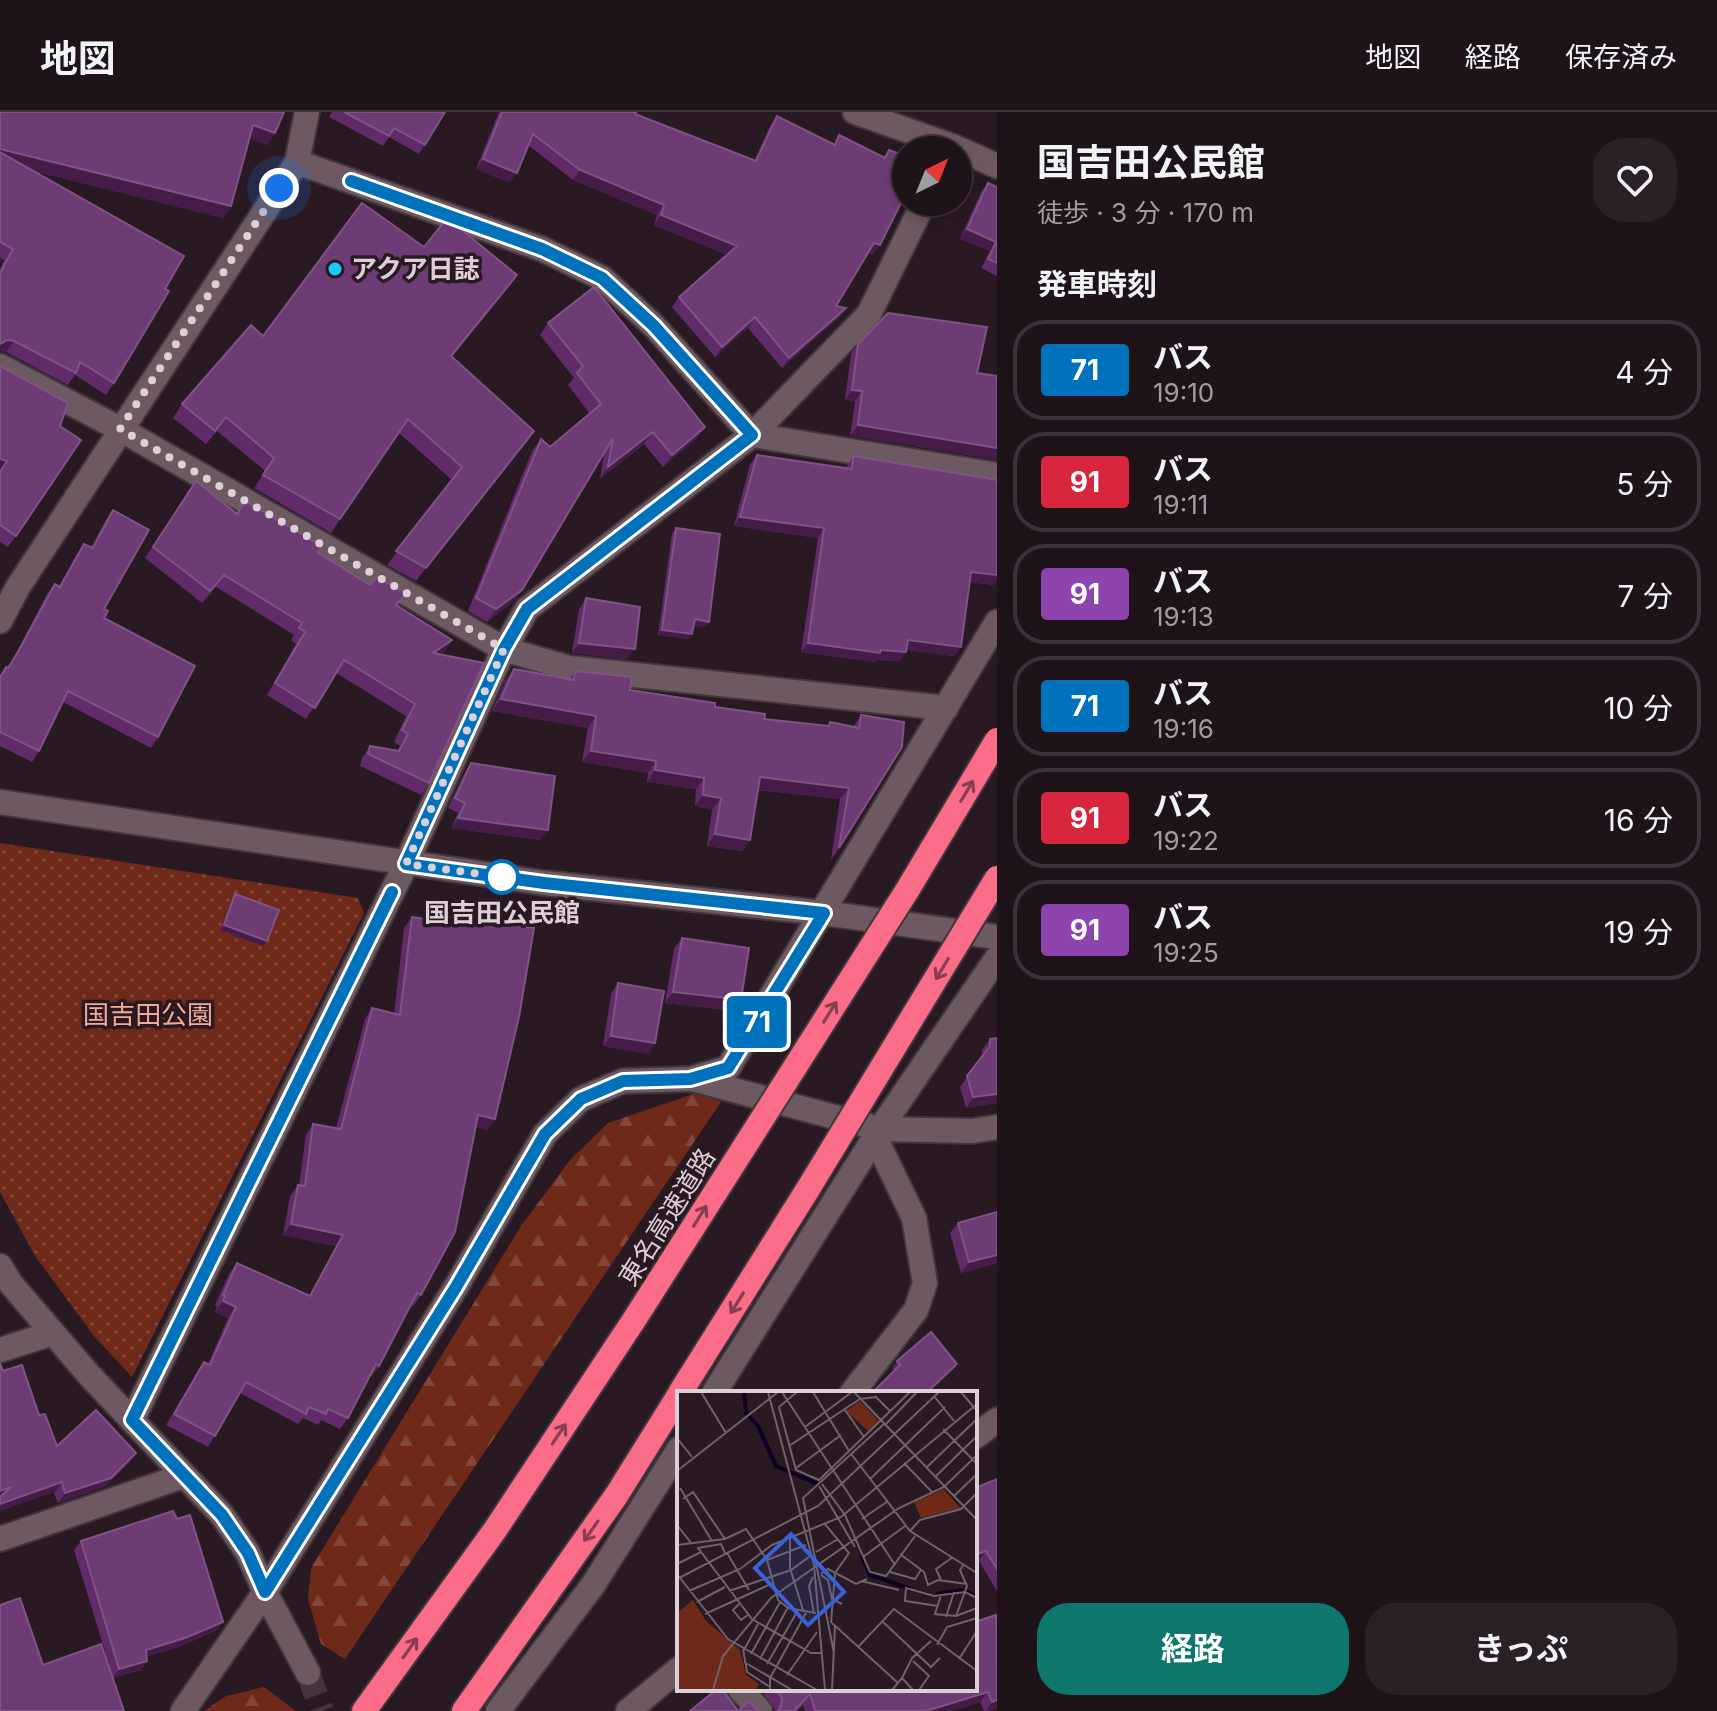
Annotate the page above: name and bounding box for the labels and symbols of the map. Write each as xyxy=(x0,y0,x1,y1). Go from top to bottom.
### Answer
north arrow xyxy=(892,136,972,216)
your location xyxy=(259,168,299,208)
place label: アクア日誌 xyxy=(351,253,480,284)
marker: アクア日誌 xyxy=(326,260,344,278)
one-way arrow xyxy=(959,780,975,803)
marker: 国吉田公民館 xyxy=(485,860,519,894)
place label: 国吉田公民館 xyxy=(424,897,580,928)
one-way arrow xyxy=(934,957,950,980)
line badge: 71 xyxy=(721,996,793,1048)
park label: 国吉田公園 xyxy=(83,999,213,1030)
one-way arrow xyxy=(822,1001,838,1024)
street label: 東名高速道路 xyxy=(612,1142,721,1291)
one-way arrow xyxy=(692,1206,709,1228)
one-way arrow xyxy=(729,1291,745,1314)
inset map xyxy=(677,1391,977,1691)
one-way arrow xyxy=(550,1424,567,1446)
one-way arrow xyxy=(583,1520,599,1542)
one-way arrow xyxy=(402,1637,418,1659)

